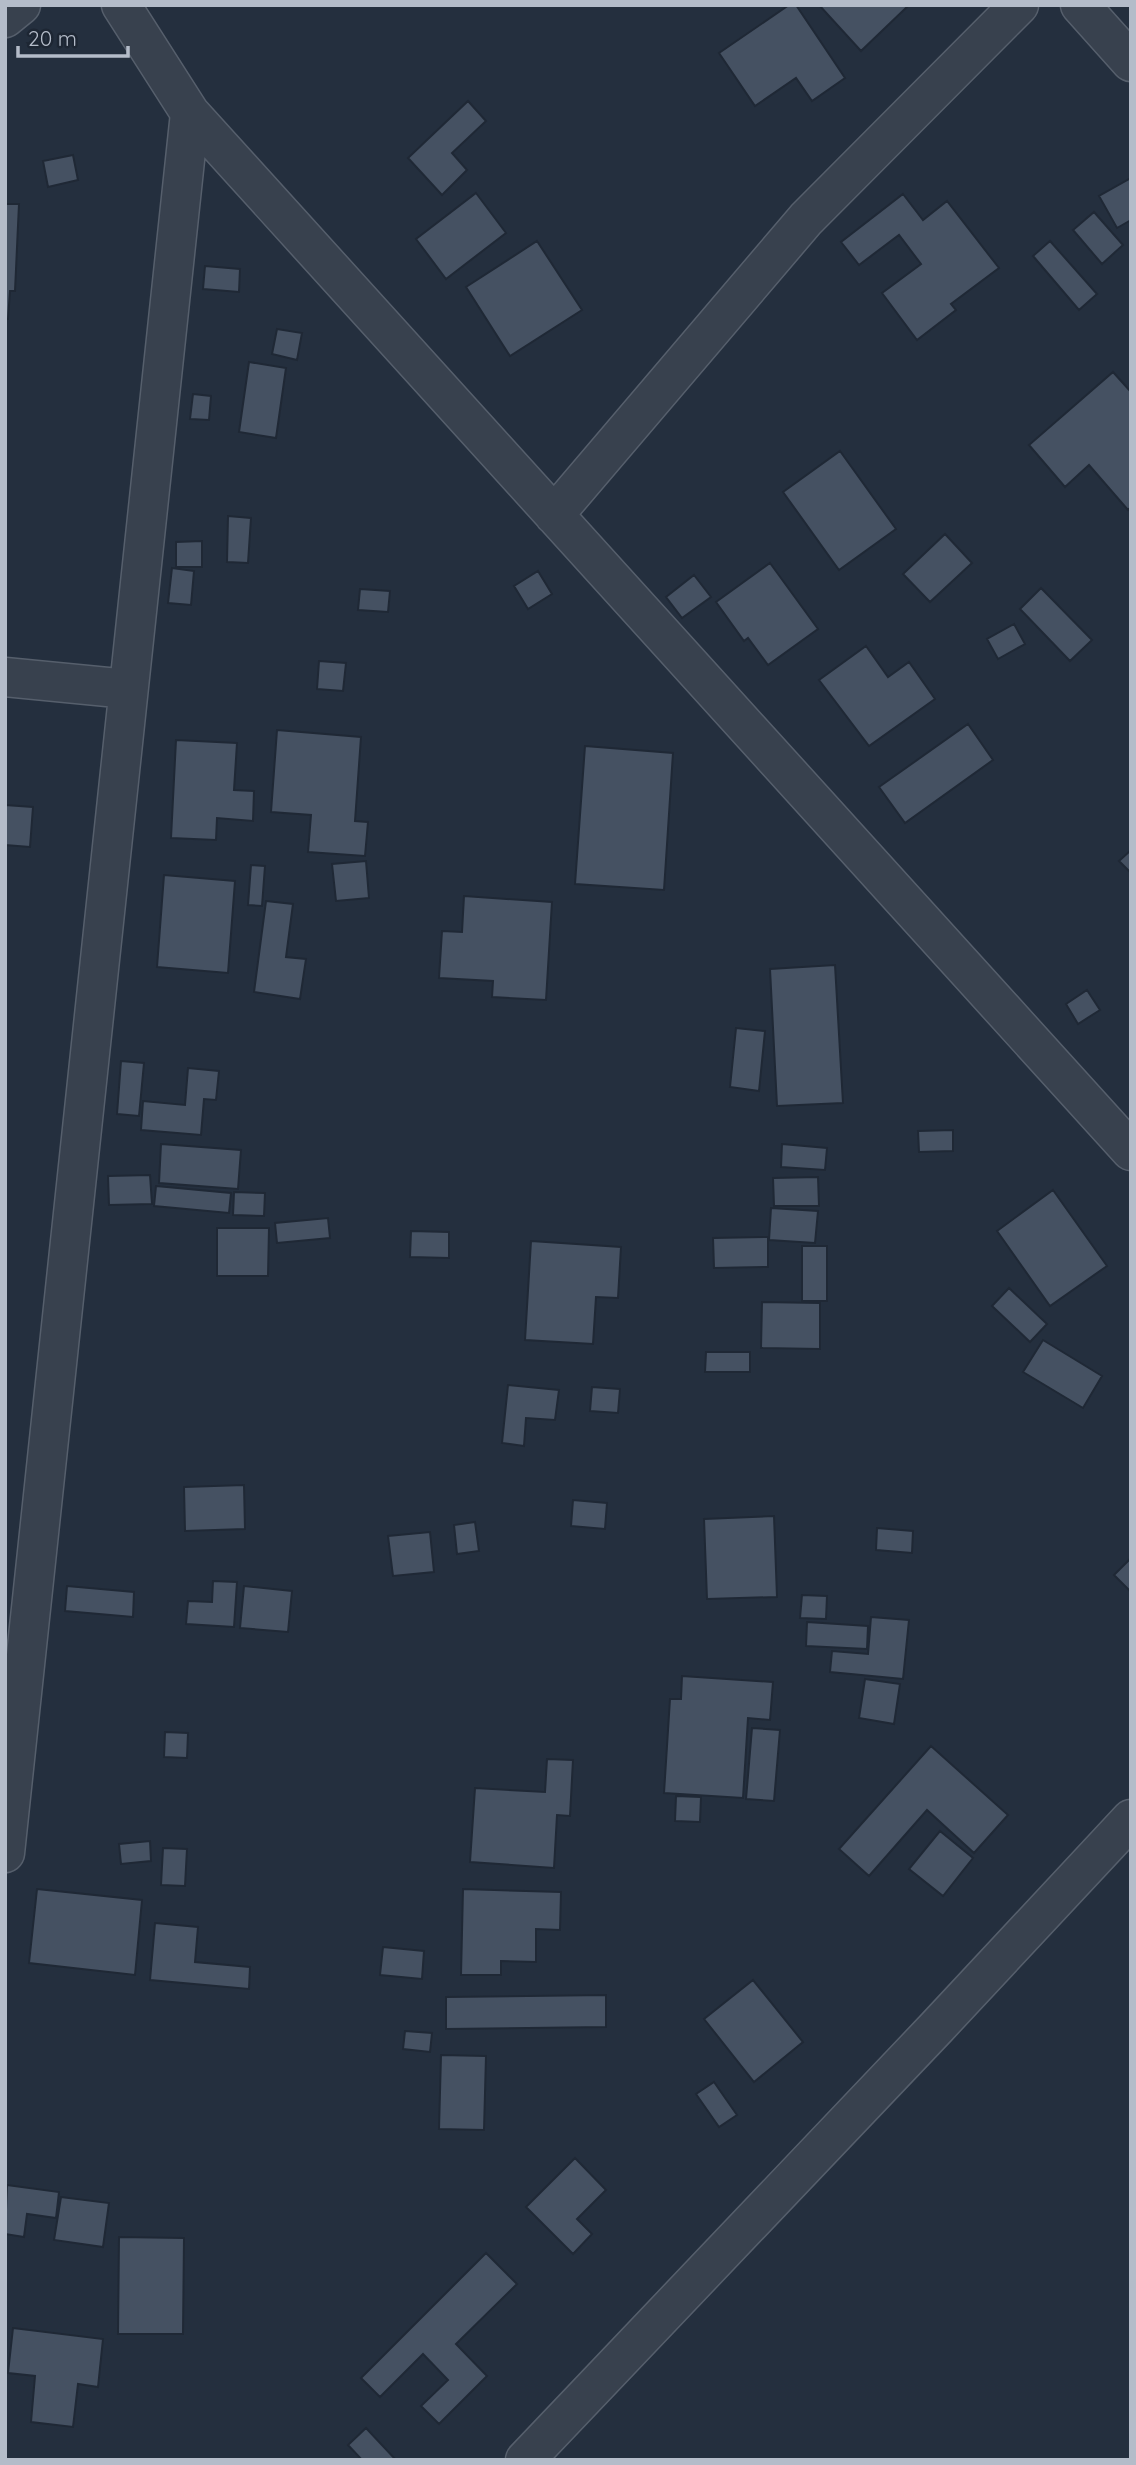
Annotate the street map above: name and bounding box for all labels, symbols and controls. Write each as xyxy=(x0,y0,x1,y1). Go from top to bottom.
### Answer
scale bar xyxy=(18,14,128,58)
text: 20 m xyxy=(28,25,77,51)

